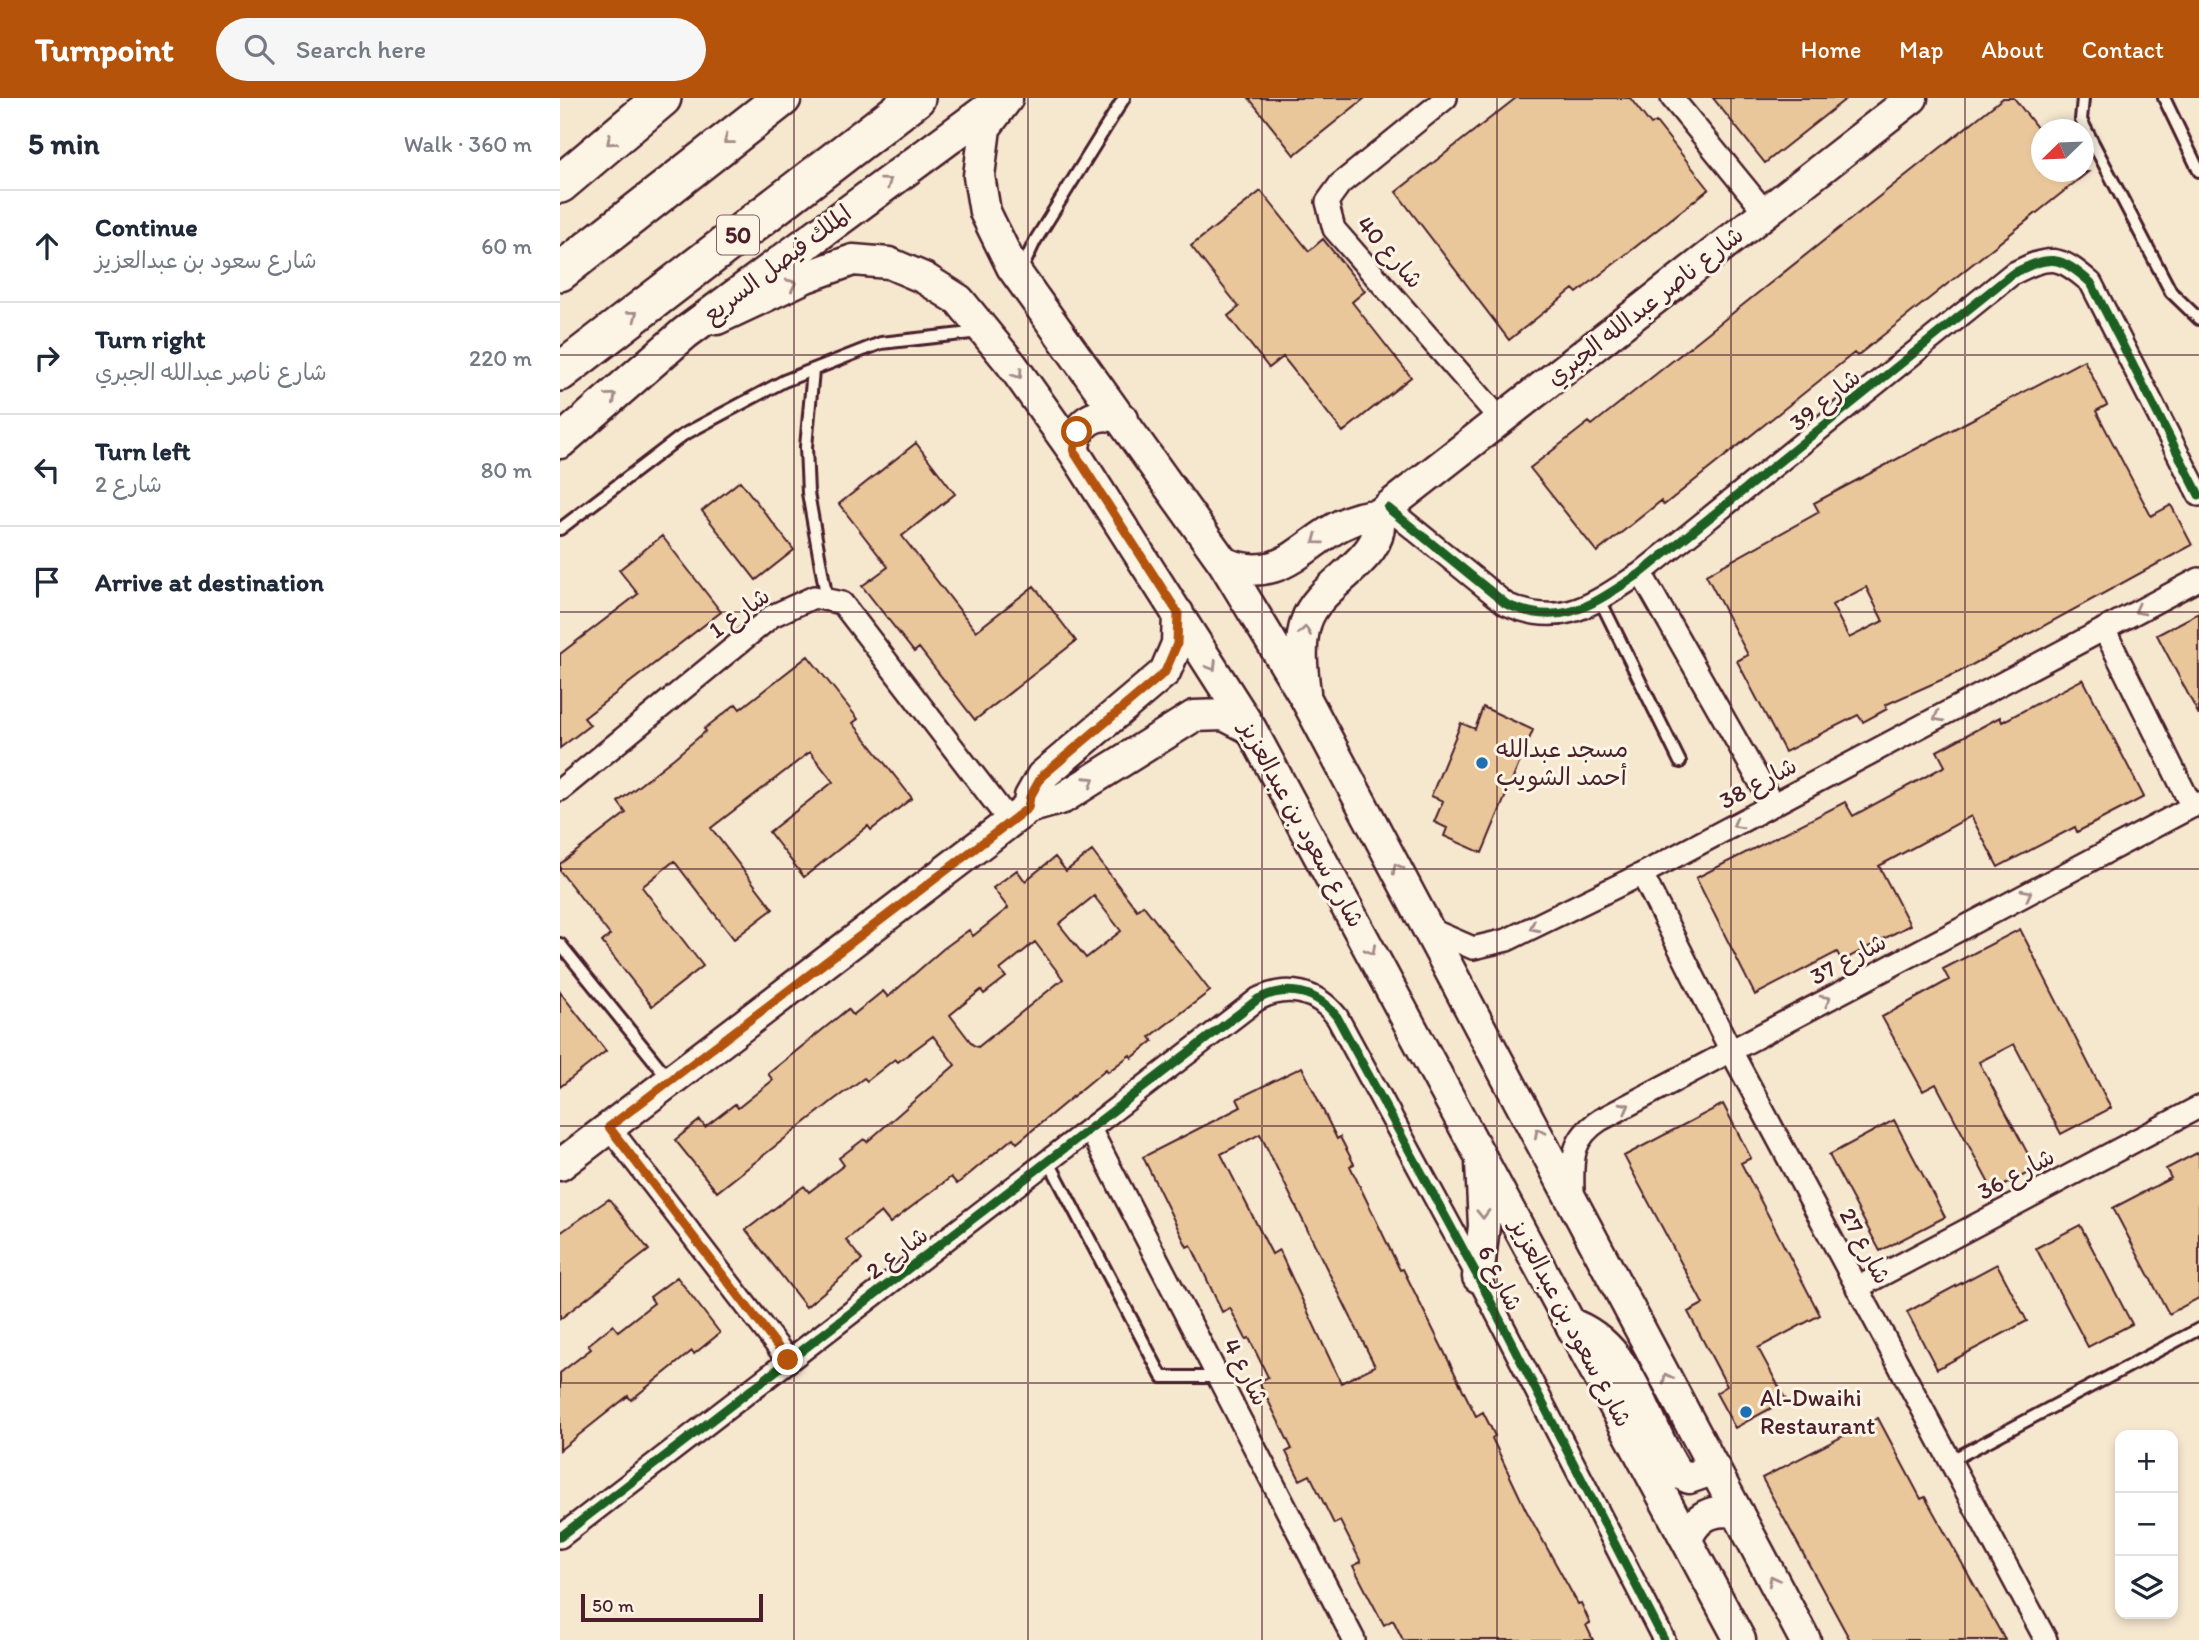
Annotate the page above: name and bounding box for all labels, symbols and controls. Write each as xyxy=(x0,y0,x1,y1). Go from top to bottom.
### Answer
search box xyxy=(216,18,706,81)
text: Turnpoint xyxy=(35,30,174,69)
icon: search xyxy=(240,30,278,68)
text: Search here xyxy=(296,33,426,65)
text: Home xyxy=(1801,35,1861,64)
text: Map xyxy=(1899,35,1943,64)
text: About xyxy=(1981,35,2044,64)
text: Contact xyxy=(2082,35,2164,64)
north arrow xyxy=(2031,119,2094,182)
text: 5 min xyxy=(28,125,99,162)
text: Walk · 360 m xyxy=(404,130,532,158)
one-way arrow xyxy=(724,132,736,145)
one-way arrow xyxy=(606,133,619,145)
one-way arrow xyxy=(880,178,892,190)
street label: الملك فيصل السريع xyxy=(697,198,859,331)
street label: شارع 40 xyxy=(1349,209,1430,296)
text: Continue xyxy=(95,211,198,243)
road number: 50 xyxy=(717,216,759,254)
street label: شارع ناصر عبدالله الجبري xyxy=(1540,220,1751,394)
icon: ahead xyxy=(28,227,66,265)
text: 60 m xyxy=(481,232,532,260)
text: شارع سعود بن عبدالعزيز xyxy=(95,246,317,274)
one-way arrow xyxy=(784,278,797,292)
one-way arrow xyxy=(626,311,638,324)
text: Turn right xyxy=(95,323,206,355)
icon: right xyxy=(28,339,66,377)
text: 220 m xyxy=(469,344,532,372)
text: شارع ناصر عبدالله الجبري xyxy=(95,358,327,386)
street label: شارع 39 xyxy=(1783,362,1868,439)
one-way arrow xyxy=(1010,366,1022,379)
one-way arrow xyxy=(603,393,616,405)
route start xyxy=(1061,416,1092,447)
text: Turn left xyxy=(95,435,191,467)
icon: left xyxy=(28,451,66,489)
text: 80 m xyxy=(481,456,532,484)
text: شارع 2 xyxy=(95,470,162,498)
one-way arrow xyxy=(1312,531,1324,544)
icon: arrive xyxy=(28,563,66,601)
text: Arrive at destination xyxy=(95,566,324,598)
street label: شارع 1 xyxy=(702,581,777,647)
one-way arrow xyxy=(2134,602,2146,616)
one-way arrow xyxy=(1297,625,1312,637)
one-way arrow xyxy=(1204,658,1217,671)
one-way arrow xyxy=(1933,709,1945,722)
street label: شارع سعود بن عبدالعزيز xyxy=(1230,714,1371,933)
place label: مسجد عبدالله أحمد الشويب xyxy=(1496,734,1628,792)
street label: شارع 38 xyxy=(1714,750,1803,818)
marker: مسجد عبدالله أحمد الشويب xyxy=(1474,755,1490,771)
one-way arrow xyxy=(1082,777,1095,790)
one-way arrow xyxy=(1732,816,1744,829)
one-way arrow xyxy=(1392,863,1405,875)
one-way arrow xyxy=(2020,889,2033,902)
one-way arrow xyxy=(1529,918,1541,932)
street label: شارع 37 xyxy=(1805,926,1892,993)
one-way arrow xyxy=(1362,943,1376,955)
one-way arrow xyxy=(1819,995,1832,1009)
one-way arrow xyxy=(1618,1101,1630,1115)
one-way arrow xyxy=(1533,1128,1547,1141)
street label: شارع 36 xyxy=(1972,1141,2061,1209)
street label: شارع 27 xyxy=(1831,1203,1897,1290)
one-way arrow xyxy=(1476,1209,1491,1220)
street label: شارع سعود بن عبدالعزيز xyxy=(1501,1212,1639,1433)
street label: شارع 2 xyxy=(860,1220,935,1288)
street label: شارع 6 xyxy=(1469,1240,1529,1317)
street label: شارع 4 xyxy=(1215,1333,1276,1412)
route end xyxy=(772,1344,803,1375)
one-way arrow xyxy=(1662,1373,1676,1385)
place label: Al-Dwaihi Restaurant xyxy=(1760,1383,1875,1440)
marker: Al-Dwaihi Restaurant xyxy=(1738,1404,1754,1420)
map controls xyxy=(2115,1430,2178,1619)
button: + xyxy=(2115,1430,2178,1493)
button: − xyxy=(2115,1493,2178,1556)
button: layers xyxy=(2115,1556,2178,1619)
one-way arrow xyxy=(1768,1574,1781,1587)
scale bar xyxy=(581,1591,763,1623)
text: 50 m xyxy=(592,1594,634,1617)

